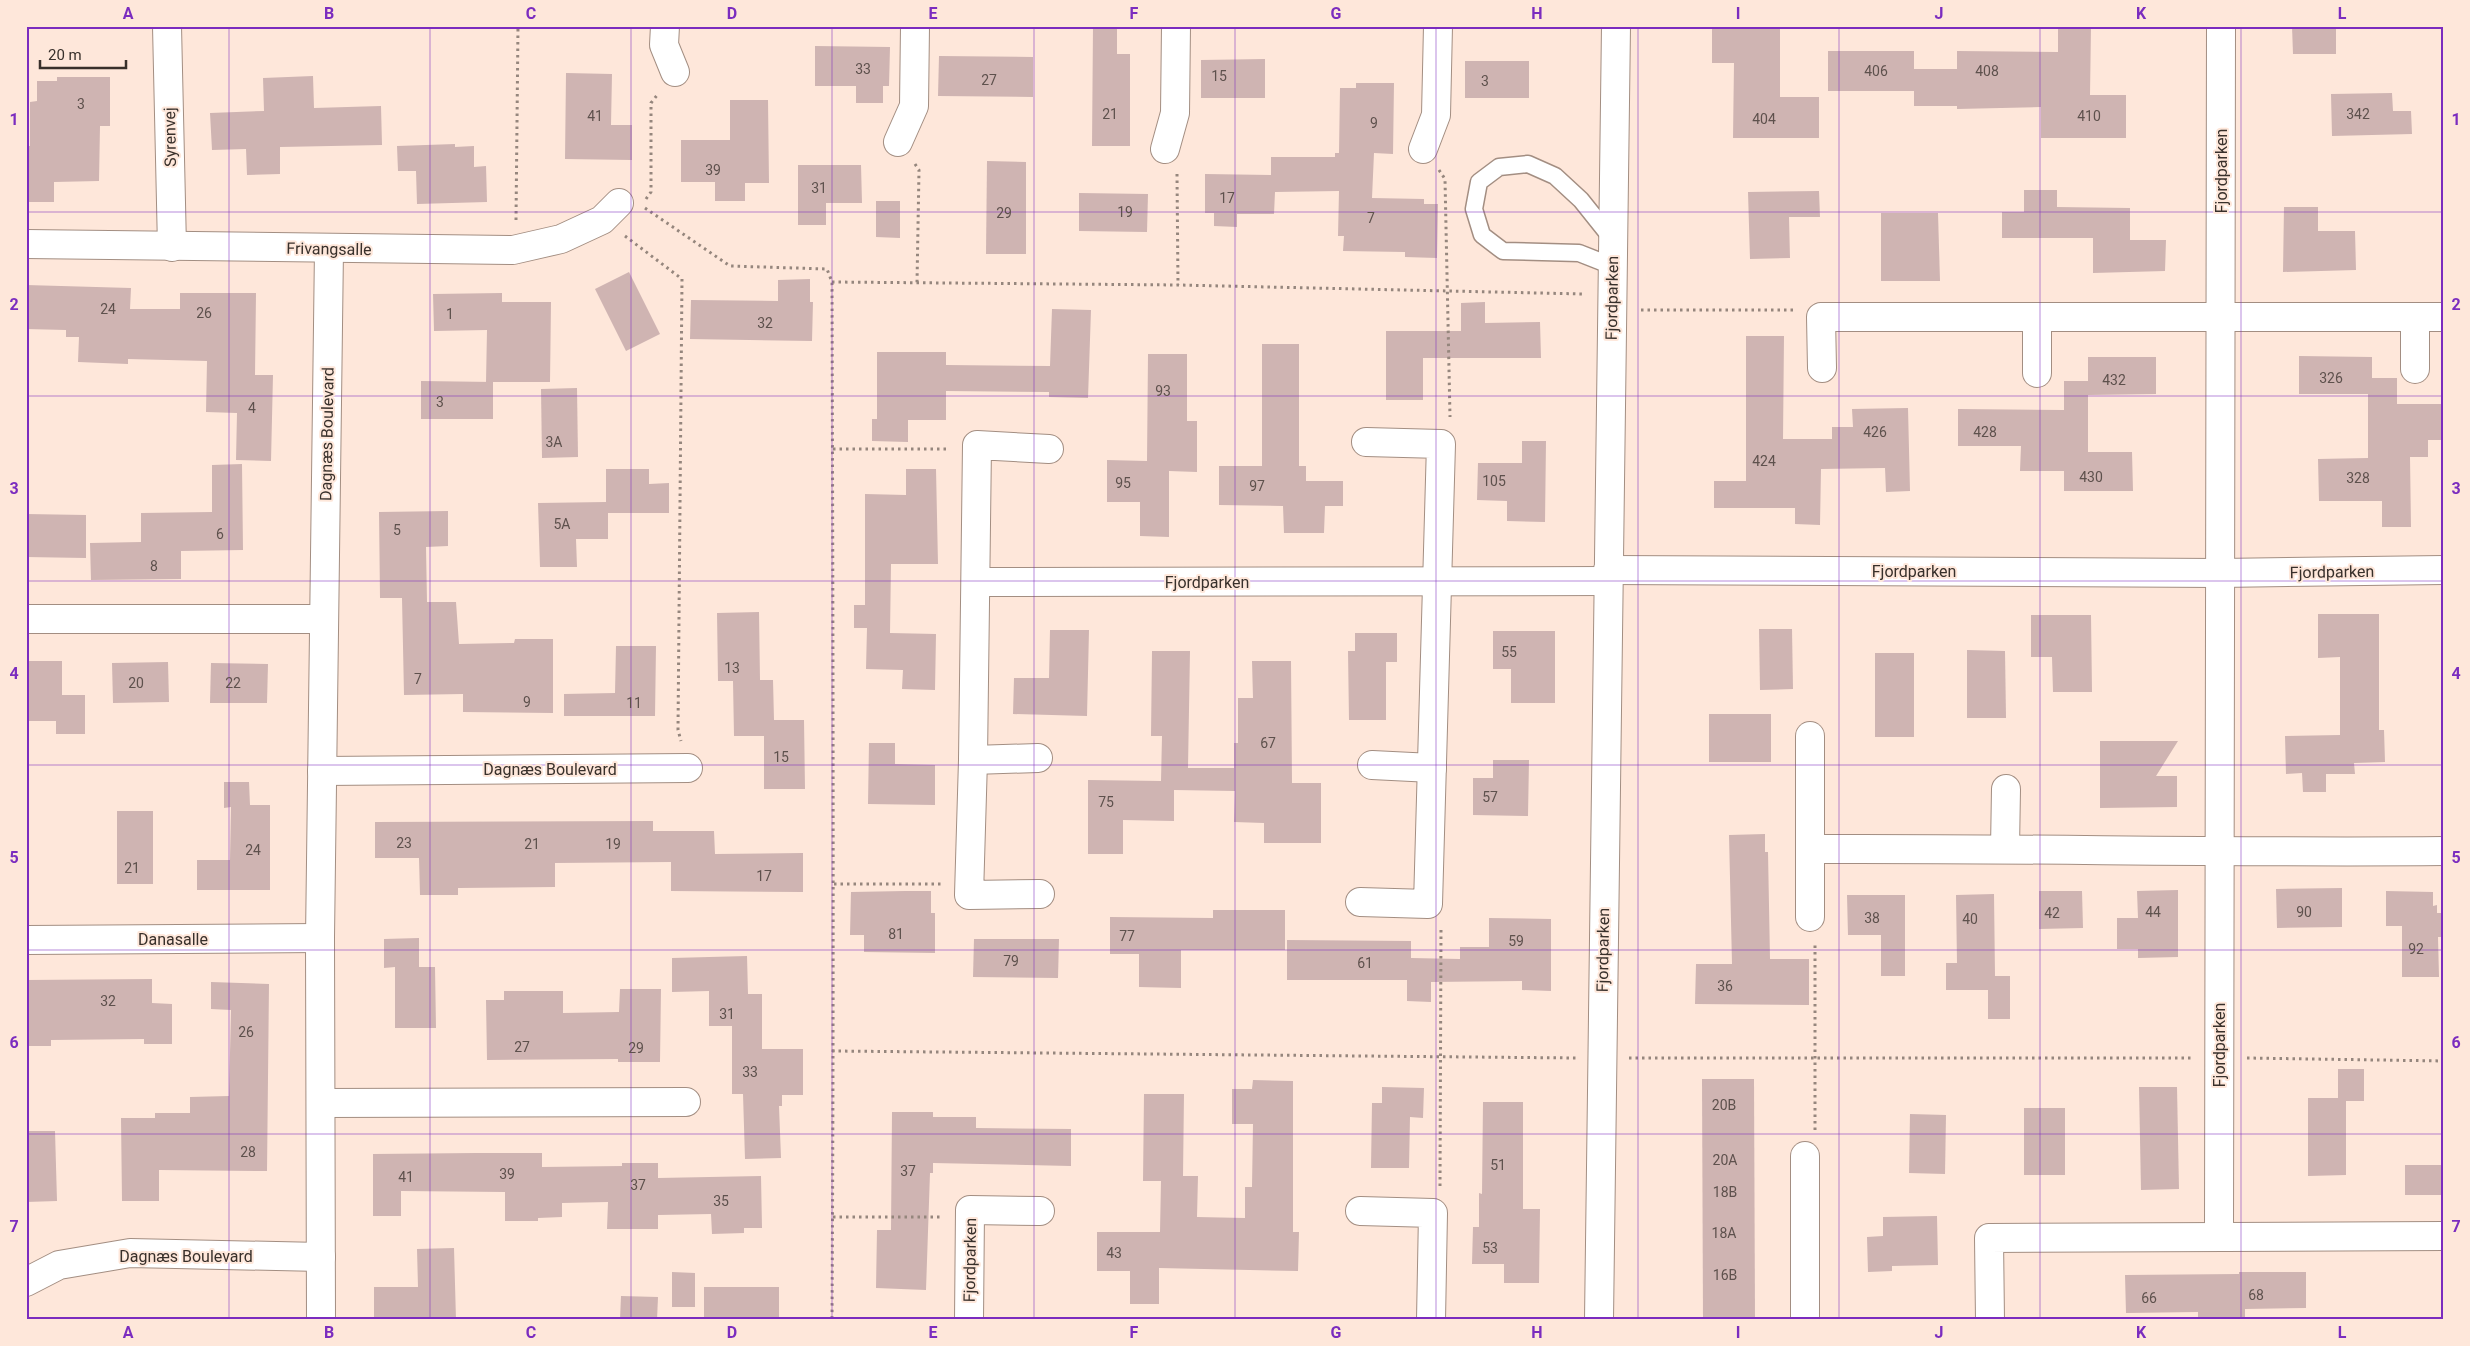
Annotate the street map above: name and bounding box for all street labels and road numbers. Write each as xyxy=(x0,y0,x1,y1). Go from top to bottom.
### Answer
street label: Syrenvej xyxy=(160,107,180,167)
street label: Fjordparken xyxy=(2212,129,2231,213)
street label: Frivangsalle xyxy=(286,239,372,259)
street label: Fjordparken xyxy=(1602,256,1622,340)
street label: Dagnæs Boulevard xyxy=(316,367,338,501)
street label: Fjordparken xyxy=(1872,562,1956,581)
street label: Fjordparken xyxy=(2290,562,2374,582)
street label: Fjordparken xyxy=(1165,573,1249,592)
street label: Dagnæs Boulevard xyxy=(483,760,617,779)
street label: Fjordparken xyxy=(1593,908,1613,992)
street label: Danasalle xyxy=(138,930,208,949)
street label: Fjordparken xyxy=(2210,1003,2229,1087)
street label: Fjordparken xyxy=(960,1218,980,1302)
street label: Dagnæs Boulevard xyxy=(119,1247,253,1266)

